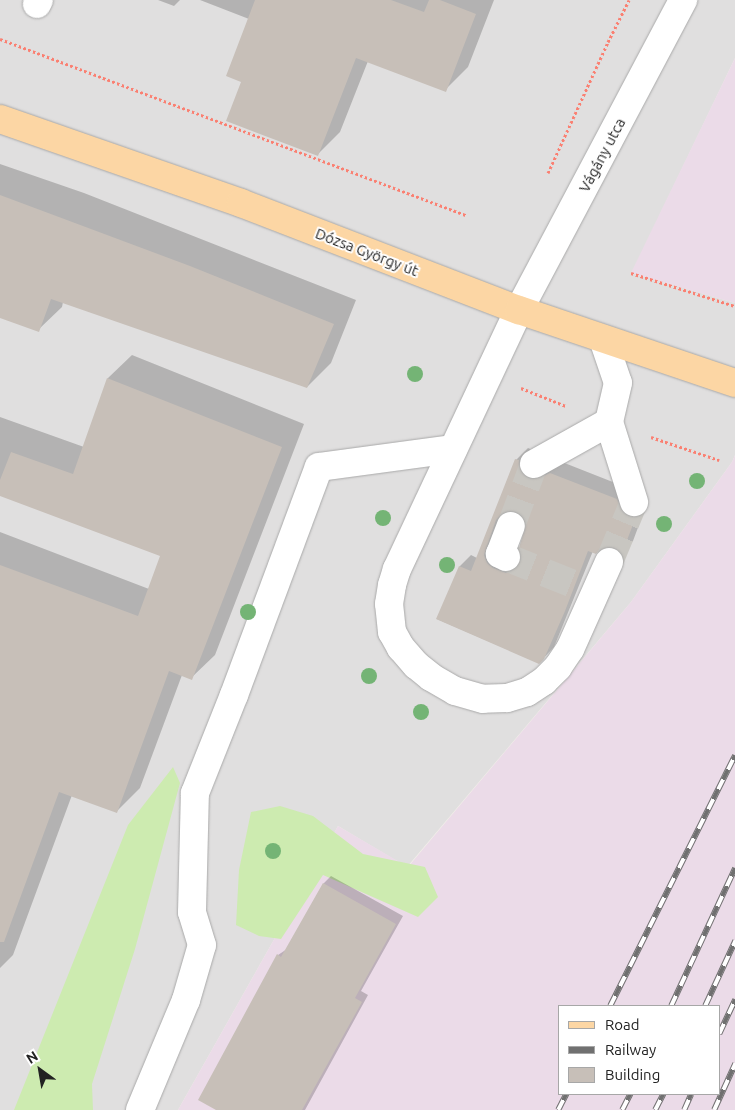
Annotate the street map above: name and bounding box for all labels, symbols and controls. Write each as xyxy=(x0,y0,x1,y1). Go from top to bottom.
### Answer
street label: Vágány utca xyxy=(575,115,629,195)
street label: Dózsa György út xyxy=(313,224,421,280)
legend xyxy=(558,1005,720,1095)
text: Road xyxy=(605,1016,640,1033)
text: Railway xyxy=(605,1041,656,1058)
north arrow xyxy=(15,1045,65,1095)
text: N xyxy=(23,1048,41,1067)
text: Building xyxy=(605,1066,660,1083)

